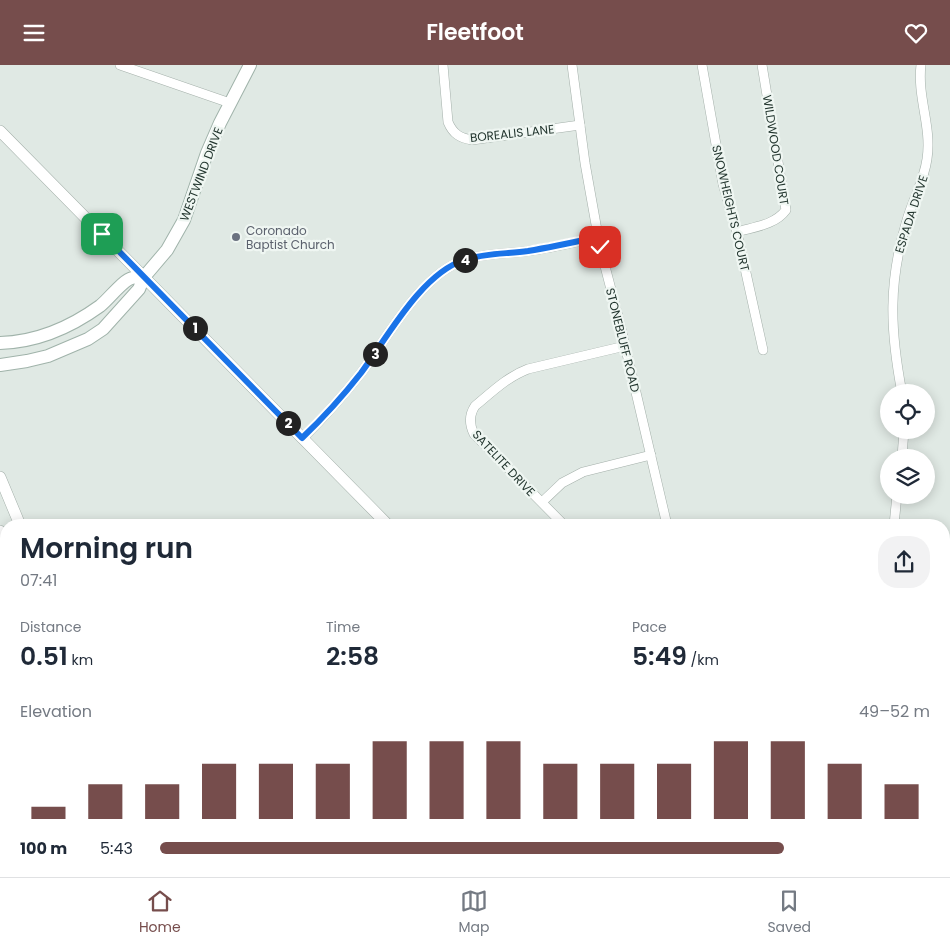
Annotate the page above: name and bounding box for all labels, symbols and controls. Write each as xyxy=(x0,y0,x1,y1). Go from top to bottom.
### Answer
text: Fleetfoot xyxy=(426,17,524,48)
icon: menu xyxy=(20,19,48,47)
icon: heart xyxy=(902,19,930,47)
street label: WILDWOOD COURT xyxy=(759,94,793,207)
street label: BOREALIS LANE xyxy=(469,120,555,146)
street label: WESTWIND DRIVE xyxy=(175,125,227,223)
street label: SNOWHEIGHTS COURT xyxy=(708,143,754,273)
street label: ESPADA DRIVE xyxy=(890,173,932,255)
pin xyxy=(81,213,123,255)
icon: arrive xyxy=(88,220,116,248)
place label: Coronado Baptist Church xyxy=(246,222,335,253)
pin xyxy=(579,226,621,268)
marker: Coronado Baptist Church xyxy=(230,231,242,243)
icon: check xyxy=(586,233,614,261)
pin: 4 xyxy=(452,247,478,273)
text: 4 xyxy=(461,250,470,270)
street label: STONEBLUFF ROAD xyxy=(602,286,644,394)
pin: 1 xyxy=(182,315,208,341)
text: 1 xyxy=(193,318,198,338)
pin: 3 xyxy=(362,341,388,367)
text: 3 xyxy=(371,344,380,364)
map controls xyxy=(880,384,935,504)
button: locate xyxy=(880,384,935,439)
pin: 2 xyxy=(276,411,300,435)
text: 2 xyxy=(285,413,293,433)
street label: SATELITE DRIVE xyxy=(469,426,539,500)
button: layers xyxy=(880,449,935,504)
text: Morning run xyxy=(20,529,193,568)
button: share xyxy=(878,536,930,588)
text: 07:41 xyxy=(20,569,57,592)
text: Distance xyxy=(20,617,81,637)
text: Time xyxy=(326,617,360,637)
text: Pace xyxy=(632,617,667,637)
text: 0.51 xyxy=(20,639,68,674)
text: 2:58 xyxy=(326,639,379,674)
text: 5:49 xyxy=(632,639,687,674)
text: km xyxy=(68,650,93,670)
text: /km xyxy=(687,650,719,670)
text: Elevation xyxy=(20,700,92,723)
text: 49–52 m xyxy=(859,700,930,723)
text: 100 m xyxy=(20,837,67,860)
text: 5:43 xyxy=(100,837,133,860)
tab: Home xyxy=(139,887,181,938)
tab: Map xyxy=(459,887,490,938)
tab: Saved xyxy=(767,887,811,938)

